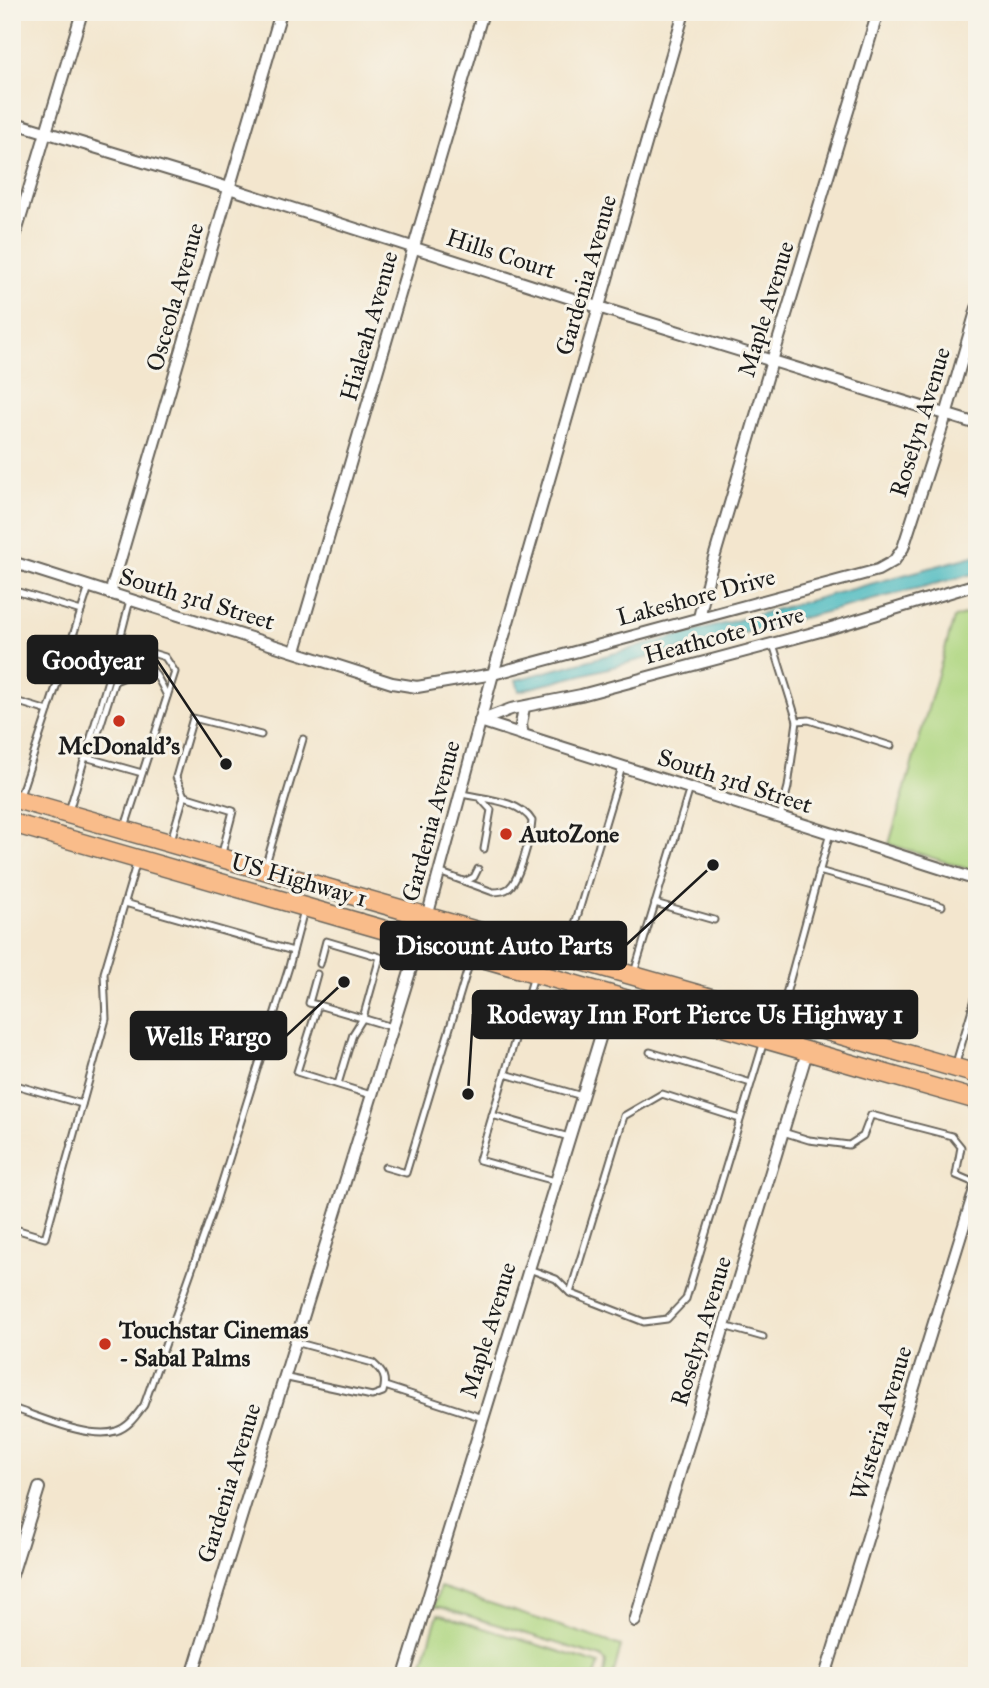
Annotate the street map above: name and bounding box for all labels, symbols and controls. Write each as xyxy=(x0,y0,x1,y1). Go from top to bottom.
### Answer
street label: Gardenia Avenue xyxy=(549,191,623,359)
street label: Osceola Avenue xyxy=(139,219,211,375)
street label: Hills Court xyxy=(443,222,560,286)
street label: Maple Avenue xyxy=(731,237,801,381)
street label: Hialeah Avenue xyxy=(333,248,405,404)
street label: Roselyn Avenue xyxy=(883,343,957,501)
street label: South 3rd Street xyxy=(116,561,279,637)
street label: Lakeshore Drive xyxy=(614,561,778,633)
street label: Heathcote Drive xyxy=(641,599,807,671)
callout: Goodyear xyxy=(28,636,157,683)
text: Goodyear xyxy=(42,644,145,676)
marker: McDonald's xyxy=(111,713,127,729)
place label: McDonald's xyxy=(58,731,180,761)
street label: Gardenia Avenue xyxy=(395,737,467,905)
street label: South 3rd Street xyxy=(654,742,817,820)
place label: AutoZone xyxy=(518,819,619,849)
marker: AutoZone xyxy=(498,826,514,842)
street label: US Highway 1 xyxy=(227,846,371,914)
callout: Discount Auto Parts xyxy=(381,922,626,969)
text: Discount Auto Parts xyxy=(395,929,613,961)
callout: Rodeway Inn Fort Pierce Us Highway 1 xyxy=(473,991,917,1038)
text: Rodeway Inn Fort Pierce Us Highway 1 xyxy=(487,998,903,1031)
callout: Wells Fargo xyxy=(131,1012,286,1059)
text: Wells Fargo xyxy=(145,1020,271,1053)
street label: Roselyn Avenue xyxy=(664,1252,738,1410)
street label: Maple Avenue xyxy=(453,1258,523,1402)
place label: Touchstar Cinemas - Sabal Palms xyxy=(118,1315,309,1373)
marker: Touchstar Cinemas - Sabal Palms xyxy=(97,1336,113,1352)
street label: Wisteria Avenue xyxy=(843,1342,919,1504)
street label: Gardenia Avenue xyxy=(190,1399,268,1567)

